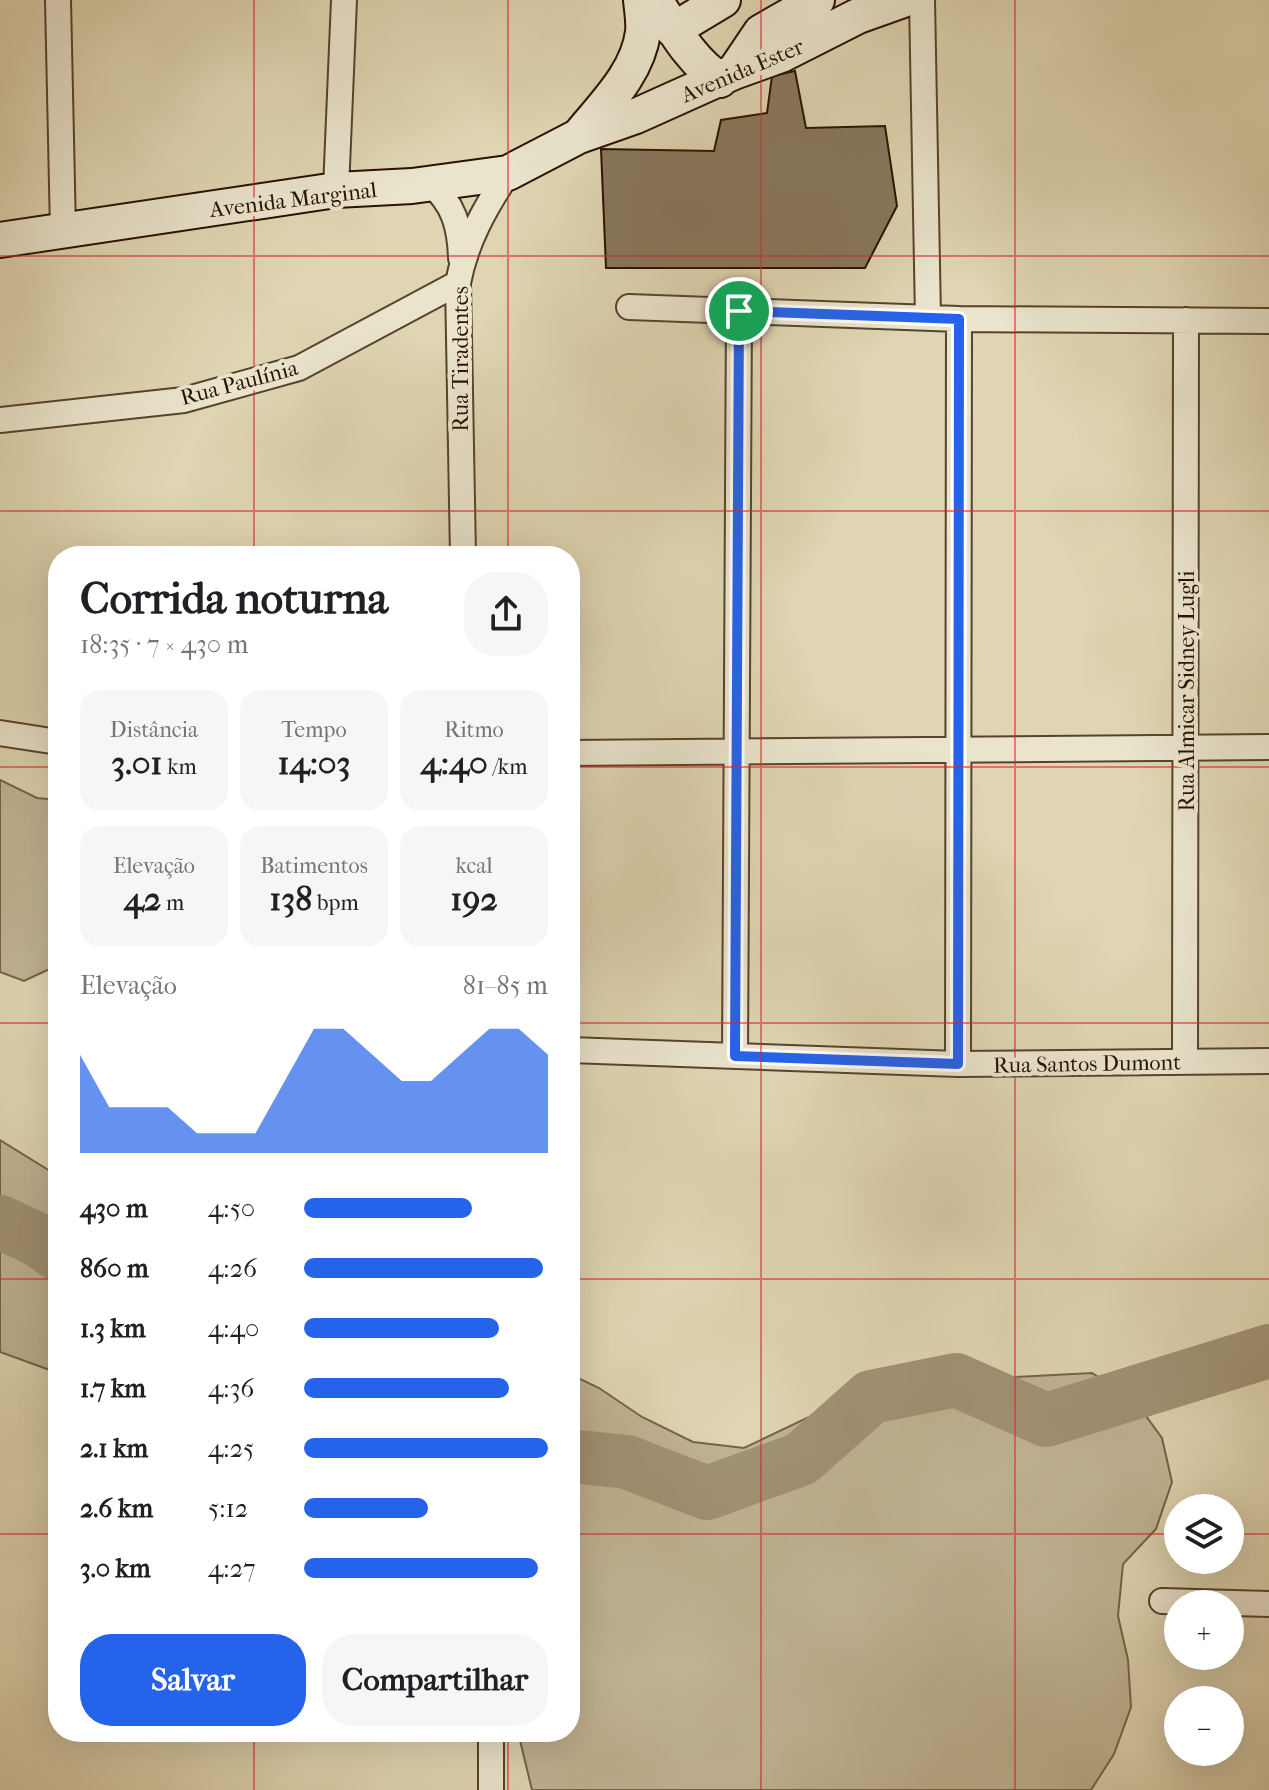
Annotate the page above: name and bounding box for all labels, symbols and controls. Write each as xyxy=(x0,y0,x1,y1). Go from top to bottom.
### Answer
street label: Avenida Ester xyxy=(676,33,808,109)
street label: Avenida Marginal xyxy=(207,177,378,223)
pin xyxy=(705,277,773,345)
street label: Rua Tiradentes xyxy=(448,286,474,432)
icon: arrive xyxy=(717,289,761,333)
street label: Rua Paulínia xyxy=(178,355,302,411)
street label: Rua Almicar Sidney Lugli xyxy=(1174,570,1200,812)
button: share xyxy=(464,572,548,656)
text: Corrida noturna xyxy=(80,573,388,624)
text: 18:35 · 7 × 430 m xyxy=(80,629,248,660)
text: Distância xyxy=(110,717,198,743)
text: Tempo xyxy=(281,717,347,743)
text: Ritmo xyxy=(444,717,504,743)
text: 3.01 xyxy=(111,743,162,783)
text: 14:03 xyxy=(277,743,351,783)
text: 4:40 xyxy=(421,743,488,783)
text: km xyxy=(162,754,197,780)
text: /km xyxy=(488,754,527,780)
text: Elevação xyxy=(113,853,195,879)
text: Batimentos xyxy=(260,853,368,879)
text: kcal xyxy=(455,853,493,879)
text: 42 xyxy=(124,879,161,919)
text: 138 xyxy=(269,879,312,919)
text: 192 xyxy=(450,879,498,919)
text: m xyxy=(161,890,184,916)
text: bpm xyxy=(312,890,359,916)
text: Elevação xyxy=(80,970,177,1001)
text: 81–85 m xyxy=(463,970,548,1001)
street label: Rua Santos Dumont xyxy=(993,1049,1181,1079)
text: 430 m xyxy=(80,1193,148,1224)
text: 4:50 xyxy=(208,1193,255,1224)
text: 860 m xyxy=(80,1253,149,1284)
text: 4:26 xyxy=(208,1253,257,1284)
text: 1.3 km xyxy=(80,1313,146,1344)
text: 4:40 xyxy=(208,1313,259,1344)
text: 1.7 km xyxy=(80,1373,146,1404)
text: 4:36 xyxy=(208,1373,254,1404)
text: 2.1 km xyxy=(80,1433,148,1464)
text: 4:25 xyxy=(208,1433,254,1464)
text: 2.6 km xyxy=(80,1493,153,1524)
text: 5:12 xyxy=(208,1493,248,1524)
map controls xyxy=(1164,1494,1244,1766)
button: layers xyxy=(1164,1494,1244,1574)
text: 3.0 km xyxy=(80,1553,151,1584)
text: 4:27 xyxy=(208,1553,256,1584)
button: + xyxy=(1164,1590,1244,1670)
button: Salvar xyxy=(80,1634,306,1726)
button: Compartilhar xyxy=(322,1634,548,1726)
button: − xyxy=(1164,1686,1244,1766)

